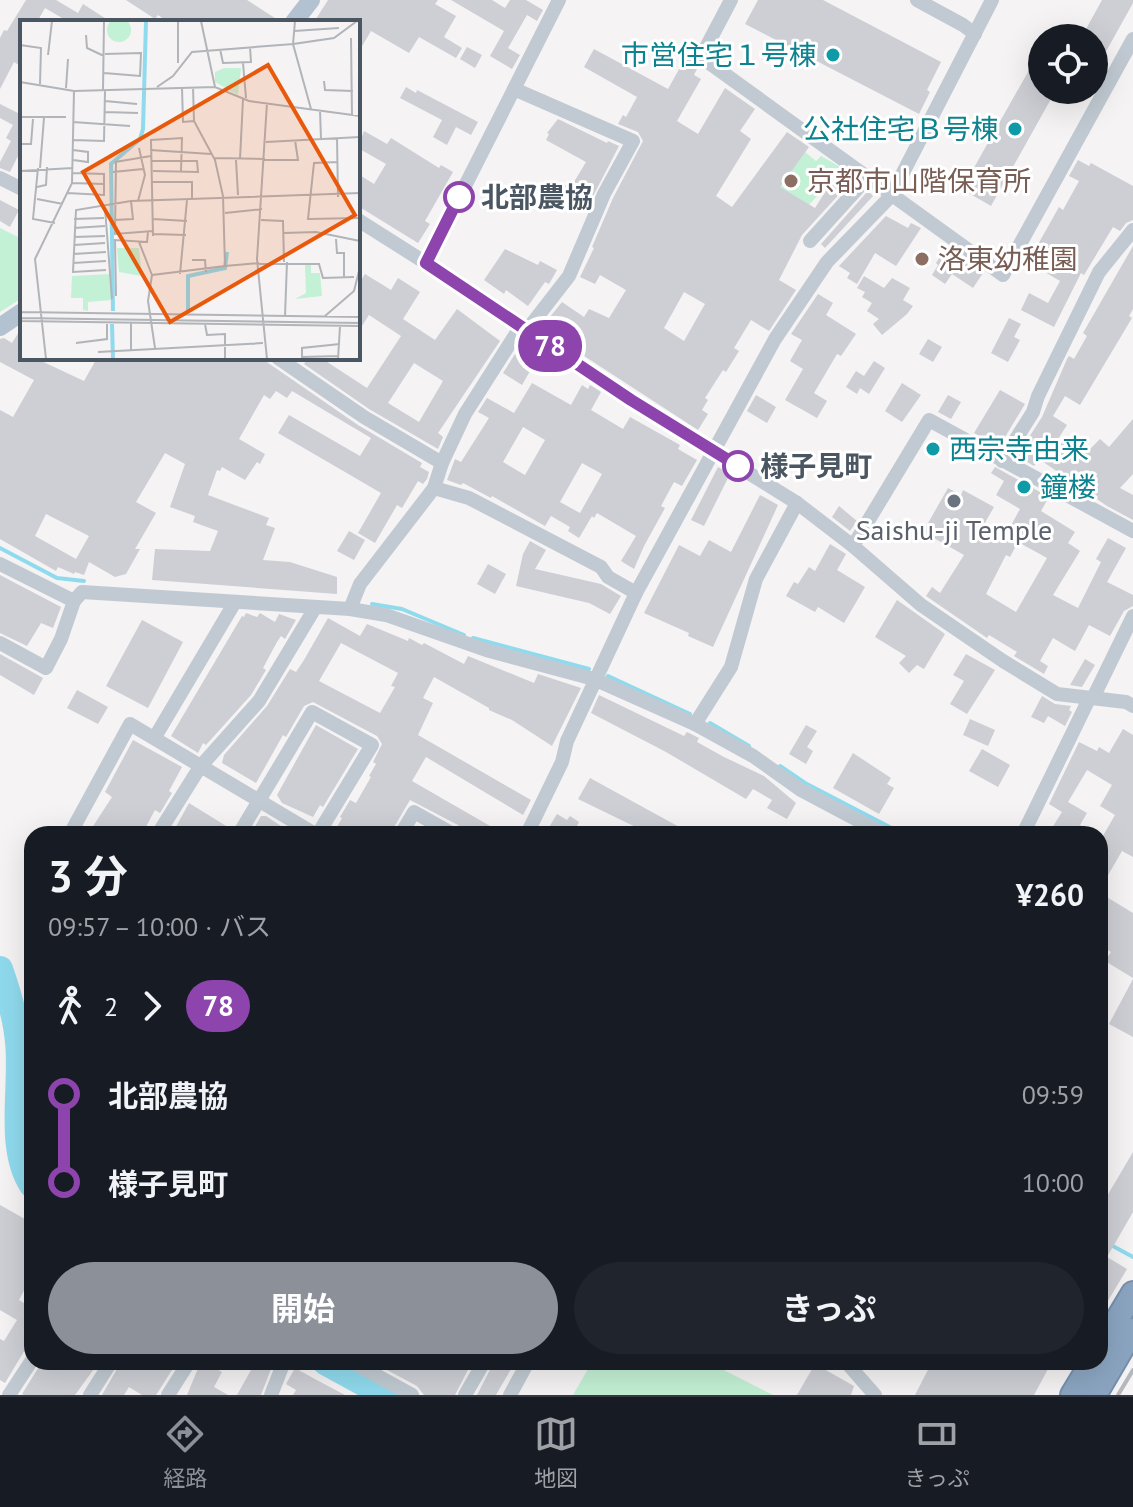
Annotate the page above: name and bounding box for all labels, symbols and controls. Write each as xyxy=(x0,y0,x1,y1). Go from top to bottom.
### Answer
inset map xyxy=(20,20,360,360)
map controls xyxy=(1028,24,1108,104)
button: locate xyxy=(1028,24,1108,104)
place label: 市営住宅１号棟 xyxy=(621,36,817,73)
marker: 市営住宅１号棟 xyxy=(824,46,842,64)
place label: 公社住宅Ｂ号棟 xyxy=(803,110,999,147)
marker: 公社住宅Ｂ号棟 xyxy=(1006,120,1024,138)
place label: 京都市山階保育所 xyxy=(807,162,1031,199)
marker: 京都市山階保育所 xyxy=(782,172,800,190)
place label: 北部農協 xyxy=(481,178,593,215)
marker: 北部農協 xyxy=(444,182,474,212)
place label: 洛東幼稚園 xyxy=(938,240,1078,277)
marker: 洛東幼稚園 xyxy=(913,250,931,268)
line badge: 78 xyxy=(514,320,586,372)
text: 78 xyxy=(534,327,566,364)
place label: 西宗寺由来 xyxy=(949,430,1089,467)
marker: 西宗寺由来 xyxy=(924,440,942,458)
place label: 様子見町 xyxy=(760,447,872,484)
marker: 様子見町 xyxy=(723,451,753,481)
place label: 鐘楼 xyxy=(1040,468,1096,505)
marker: 鐘楼 xyxy=(1015,478,1033,496)
marker: Saishu-ji Temple xyxy=(945,492,963,510)
place label: Saishu-ji Temple xyxy=(856,511,1052,548)
text: 3 分 xyxy=(48,847,128,904)
text: ¥260 xyxy=(1016,875,1084,914)
text: 09:57 – 10:00 · バス xyxy=(48,910,271,943)
icon: walk xyxy=(48,984,92,1028)
icon: forward xyxy=(130,984,174,1028)
text: 78 xyxy=(202,987,234,1024)
text: 2 xyxy=(104,990,118,1023)
text: 北部農協 xyxy=(108,1076,228,1115)
text: 09:59 xyxy=(1022,1078,1084,1111)
text: 様子見町 xyxy=(108,1164,228,1203)
text: 10:00 xyxy=(1022,1166,1084,1199)
button: 開始 xyxy=(48,1262,558,1354)
button: きっぷ xyxy=(574,1262,1084,1354)
tab: 経路 xyxy=(163,1412,207,1492)
tab: 地図 xyxy=(534,1412,578,1492)
tab: きっぷ xyxy=(905,1412,970,1492)

